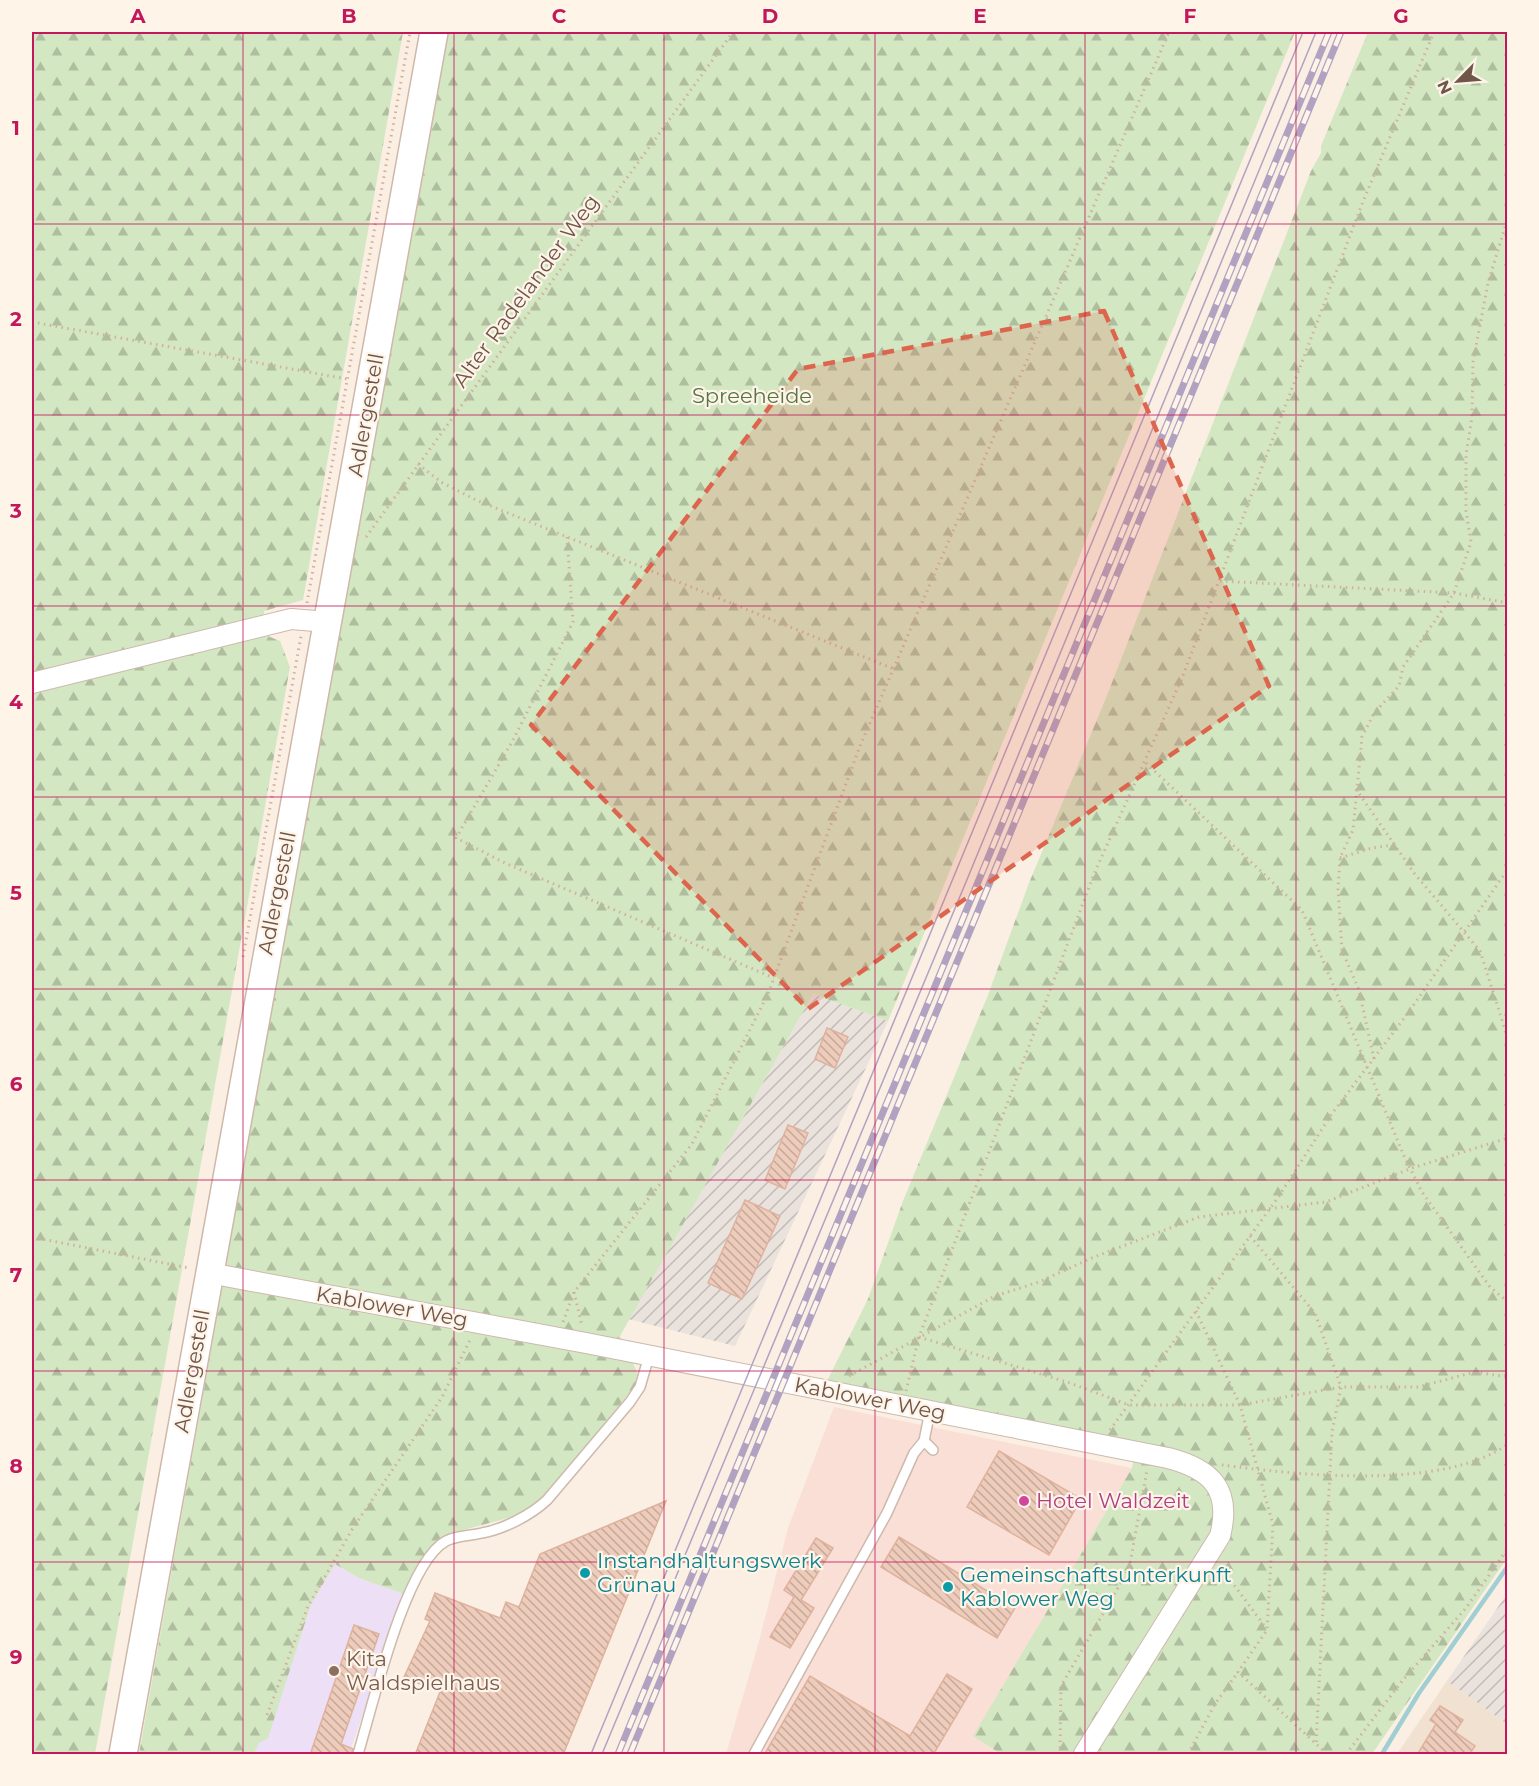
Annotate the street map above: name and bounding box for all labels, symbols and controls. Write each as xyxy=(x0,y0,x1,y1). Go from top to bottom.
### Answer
text: A xyxy=(129,4,146,28)
text: B xyxy=(341,4,357,28)
text: C xyxy=(552,4,567,28)
text: D xyxy=(762,4,778,28)
text: E xyxy=(973,4,987,28)
text: F xyxy=(1184,4,1197,28)
text: G xyxy=(1393,4,1409,28)
north arrow xyxy=(1428,51,1488,111)
text: N xyxy=(1434,77,1456,97)
text: 1 xyxy=(12,116,20,140)
street label: Alter Radelander Weg xyxy=(447,190,604,392)
text: 2 xyxy=(10,307,22,331)
street label: Adlergestell xyxy=(342,351,389,479)
park label: Spreeheide xyxy=(692,383,812,408)
text: 3 xyxy=(9,499,22,523)
text: 4 xyxy=(9,690,23,714)
street label: Adlergestell xyxy=(252,829,301,957)
text: 5 xyxy=(10,881,22,905)
text: 6 xyxy=(10,1072,23,1096)
text: 7 xyxy=(10,1263,22,1287)
street label: Kablower Weg xyxy=(314,1281,470,1332)
street label: Adlergestell xyxy=(168,1307,215,1435)
street label: Kablower Weg xyxy=(792,1372,948,1425)
text: 8 xyxy=(9,1454,23,1478)
place label: Hotel Waldzeit xyxy=(1036,1488,1190,1513)
marker: Hotel Waldzeit xyxy=(1017,1494,1031,1508)
place label: Instandhaltungswerk Grünau xyxy=(597,1548,822,1597)
place label: Gemeinschaftsunterkunft Kablower Weg xyxy=(960,1562,1232,1611)
marker: Instandhaltungswerk Grünau xyxy=(578,1566,592,1580)
marker: Gemeinschaftsunterkunft Kablower Weg xyxy=(941,1580,955,1594)
text: 9 xyxy=(10,1645,22,1669)
place label: Kita Waldspielhaus xyxy=(346,1646,500,1695)
marker: Kita Waldspielhaus xyxy=(327,1664,341,1678)

